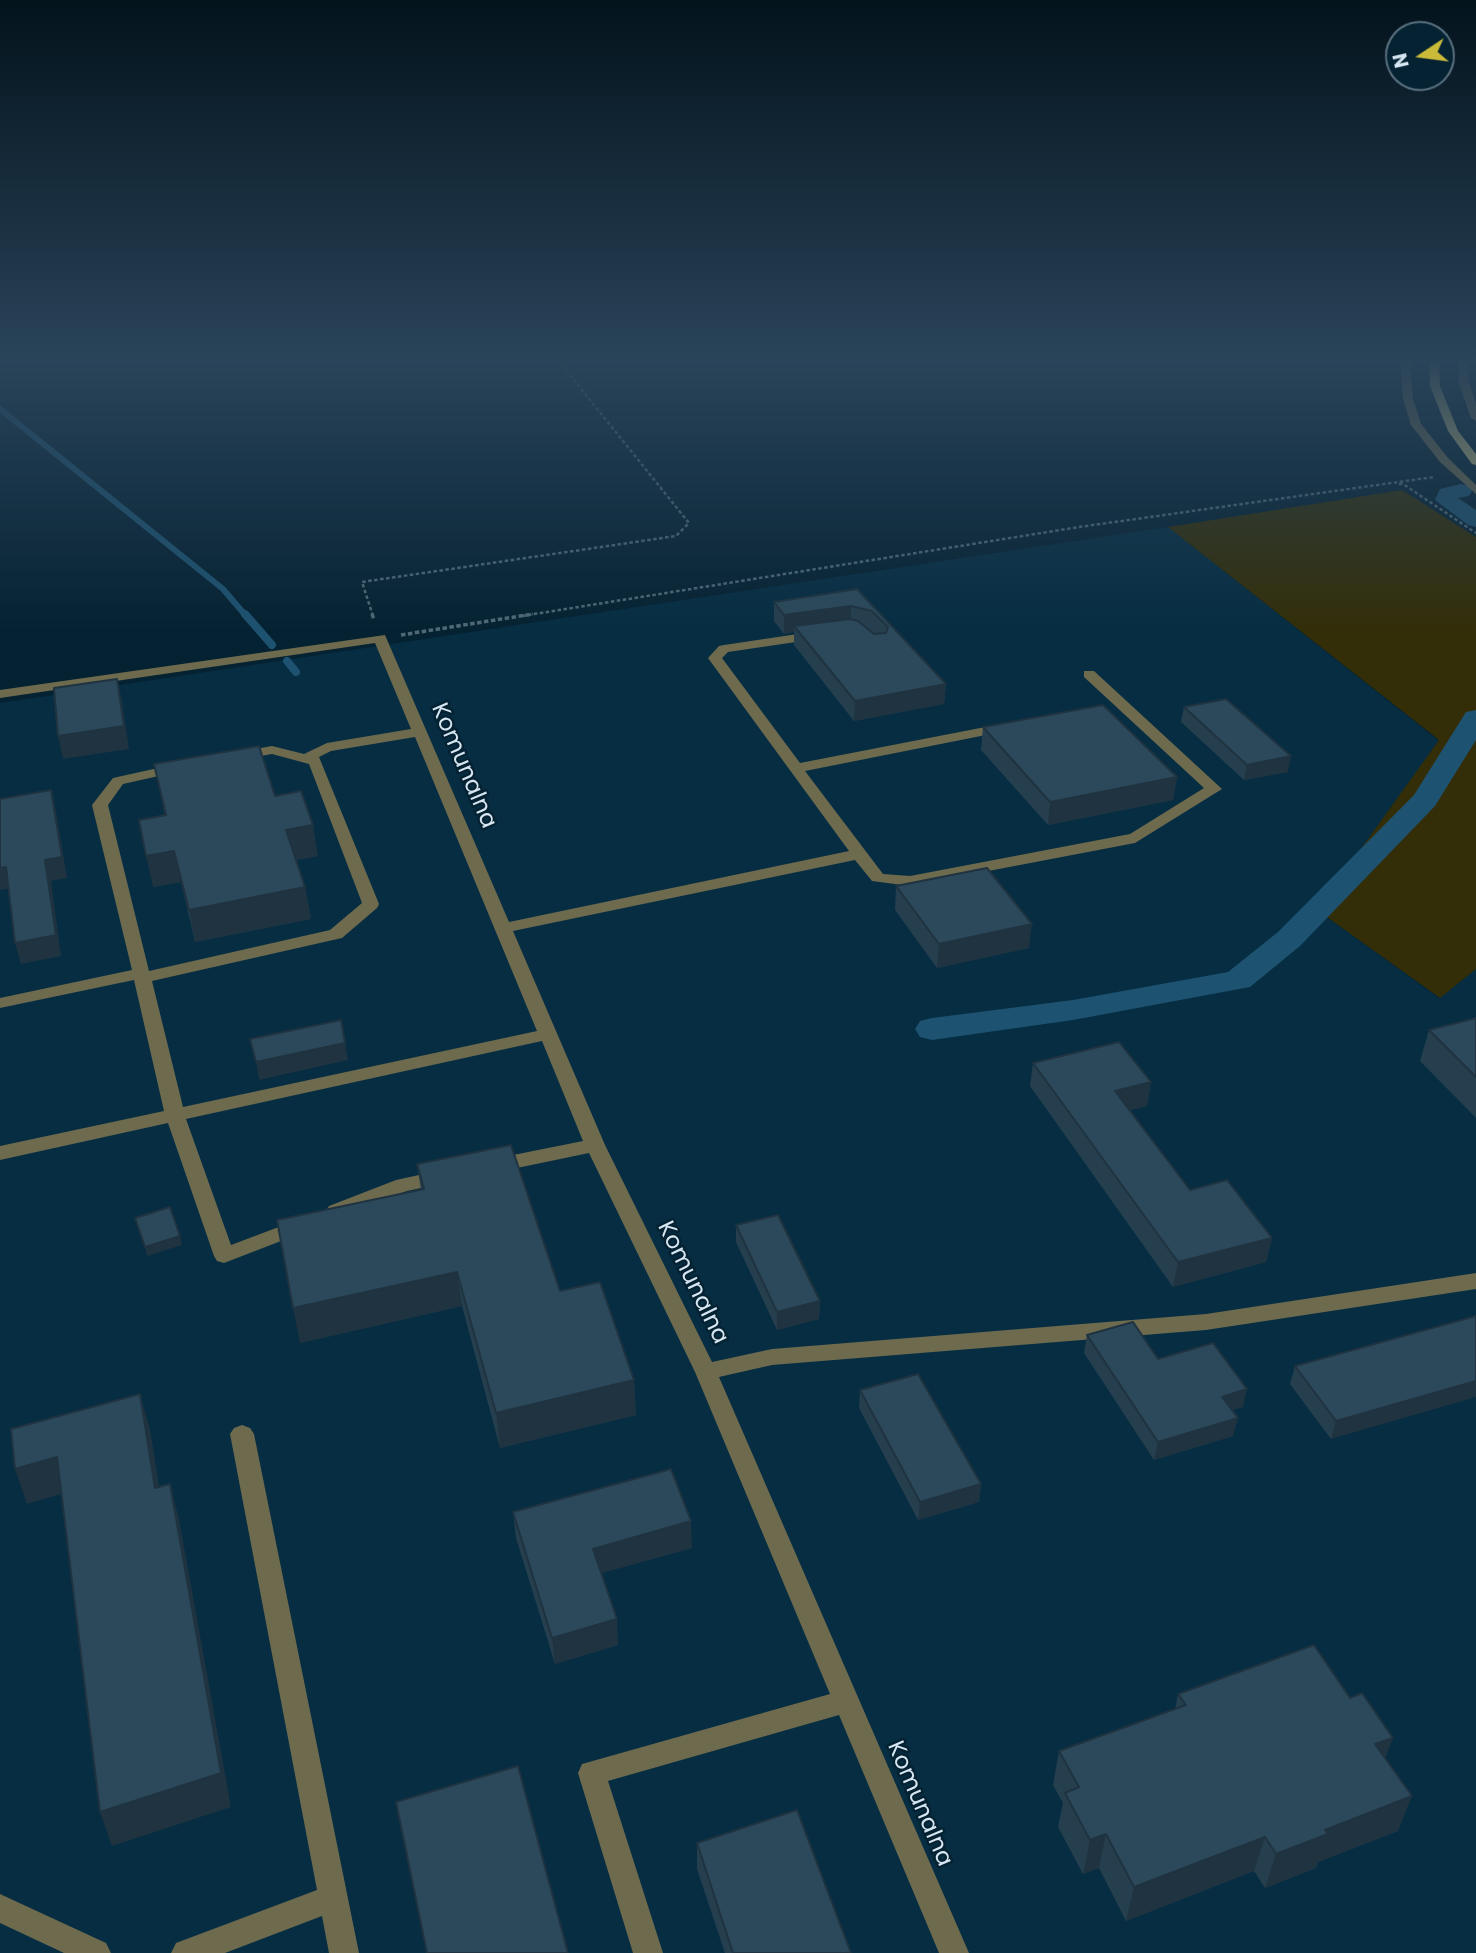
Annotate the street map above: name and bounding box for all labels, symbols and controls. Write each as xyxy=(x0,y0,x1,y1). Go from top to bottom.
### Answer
north arrow xyxy=(1385,21,1455,91)
text: N xyxy=(1386,50,1416,70)
street label: Komunalna xyxy=(424,699,502,833)
street label: Komunalna xyxy=(650,1217,734,1349)
street label: Komunalna xyxy=(880,1737,958,1871)

